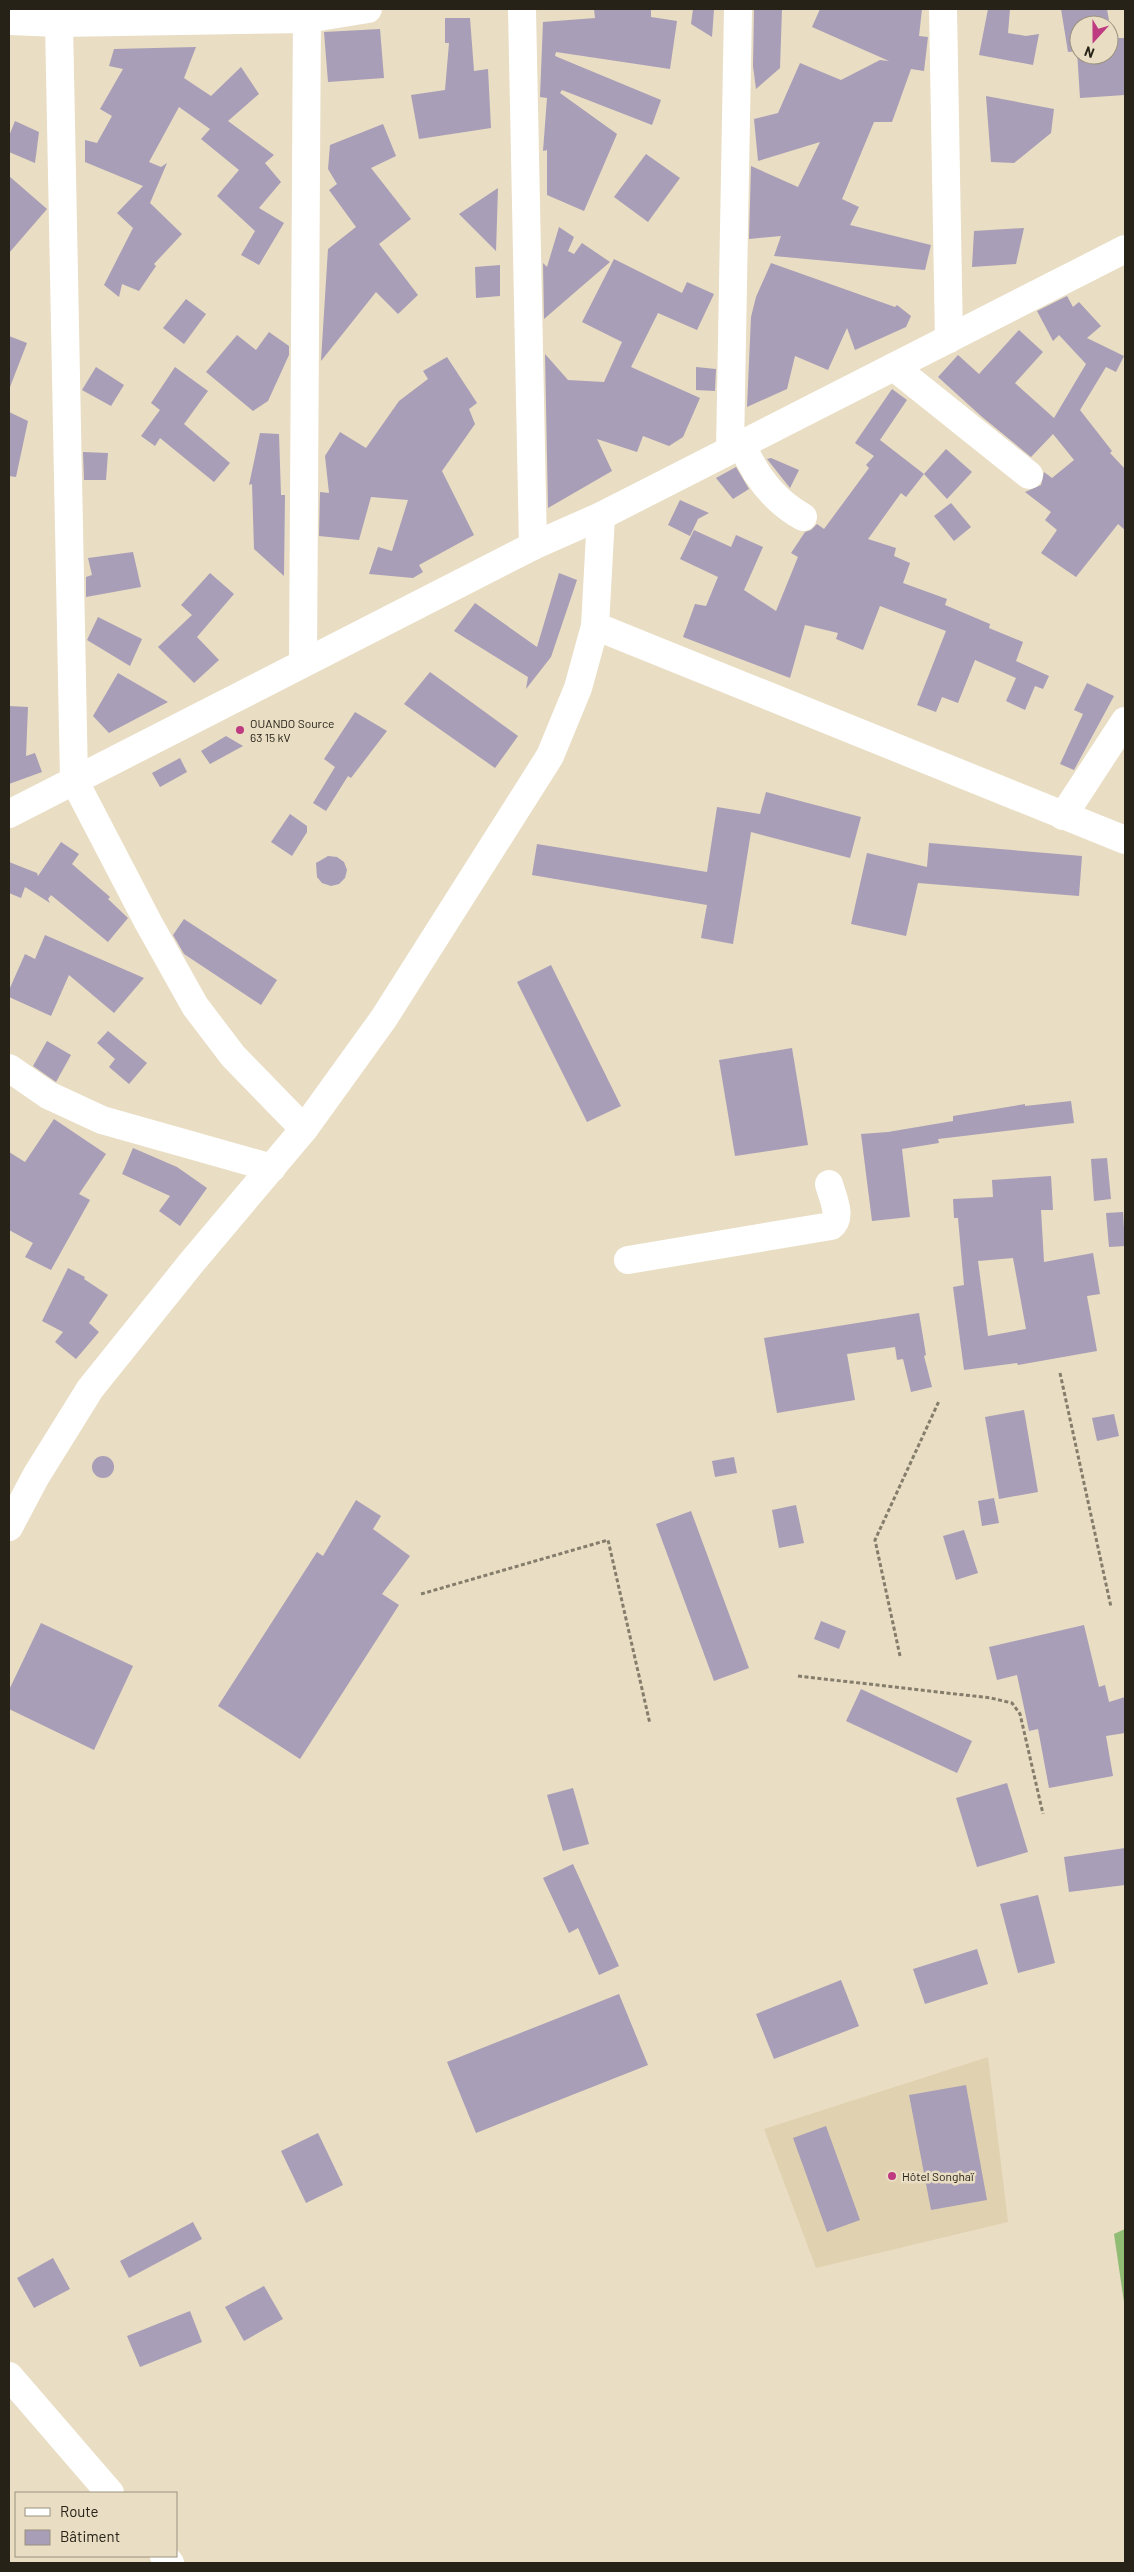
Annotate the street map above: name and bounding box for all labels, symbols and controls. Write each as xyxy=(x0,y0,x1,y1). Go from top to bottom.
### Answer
north arrow xyxy=(1069,15,1119,65)
text: N xyxy=(1082,43,1097,62)
place label: OUANDO Source 63 15 kV xyxy=(250,716,335,744)
marker: OUANDO Source 63 15 kV xyxy=(234,724,246,736)
place label: Hôtel Songhaï xyxy=(902,2169,974,2183)
marker: Hôtel Songhaï xyxy=(886,2170,898,2182)
legend xyxy=(15,2492,178,2557)
text: Route xyxy=(60,2502,99,2520)
text: Bâtiment xyxy=(60,2527,120,2545)

